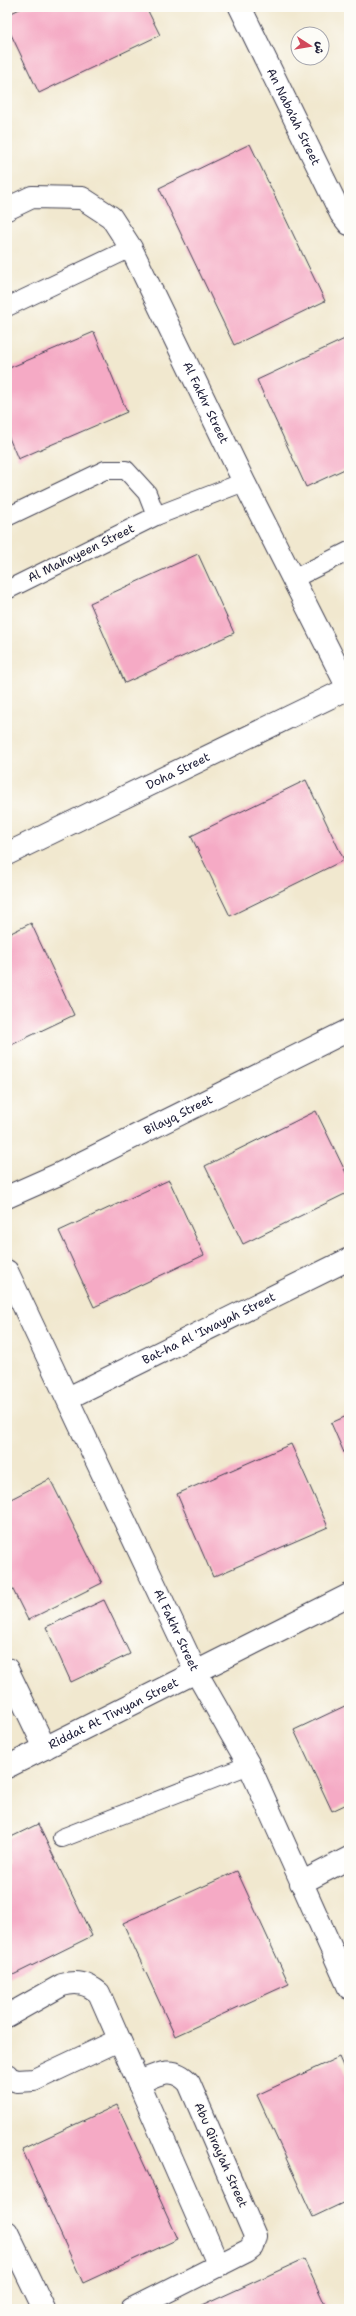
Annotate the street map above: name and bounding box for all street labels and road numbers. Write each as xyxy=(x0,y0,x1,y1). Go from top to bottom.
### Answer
street label: An Naba'ah Street xyxy=(263,65,324,168)
street label: Al Fakhr Street xyxy=(179,359,232,446)
street label: Al Mahayeen Street xyxy=(25,520,137,586)
street label: Doha Street xyxy=(143,749,213,793)
street label: Bilayq Street xyxy=(141,1091,215,1139)
street label: Bat-ha Al 'Iwayah Street xyxy=(139,1289,278,1368)
street label: Al Fakhr Street xyxy=(150,1586,202,1674)
street label: Riddat At Tiwyan Street xyxy=(46,1674,181,1753)
street label: Abu Qiray'ah Street xyxy=(191,2100,251,2210)

